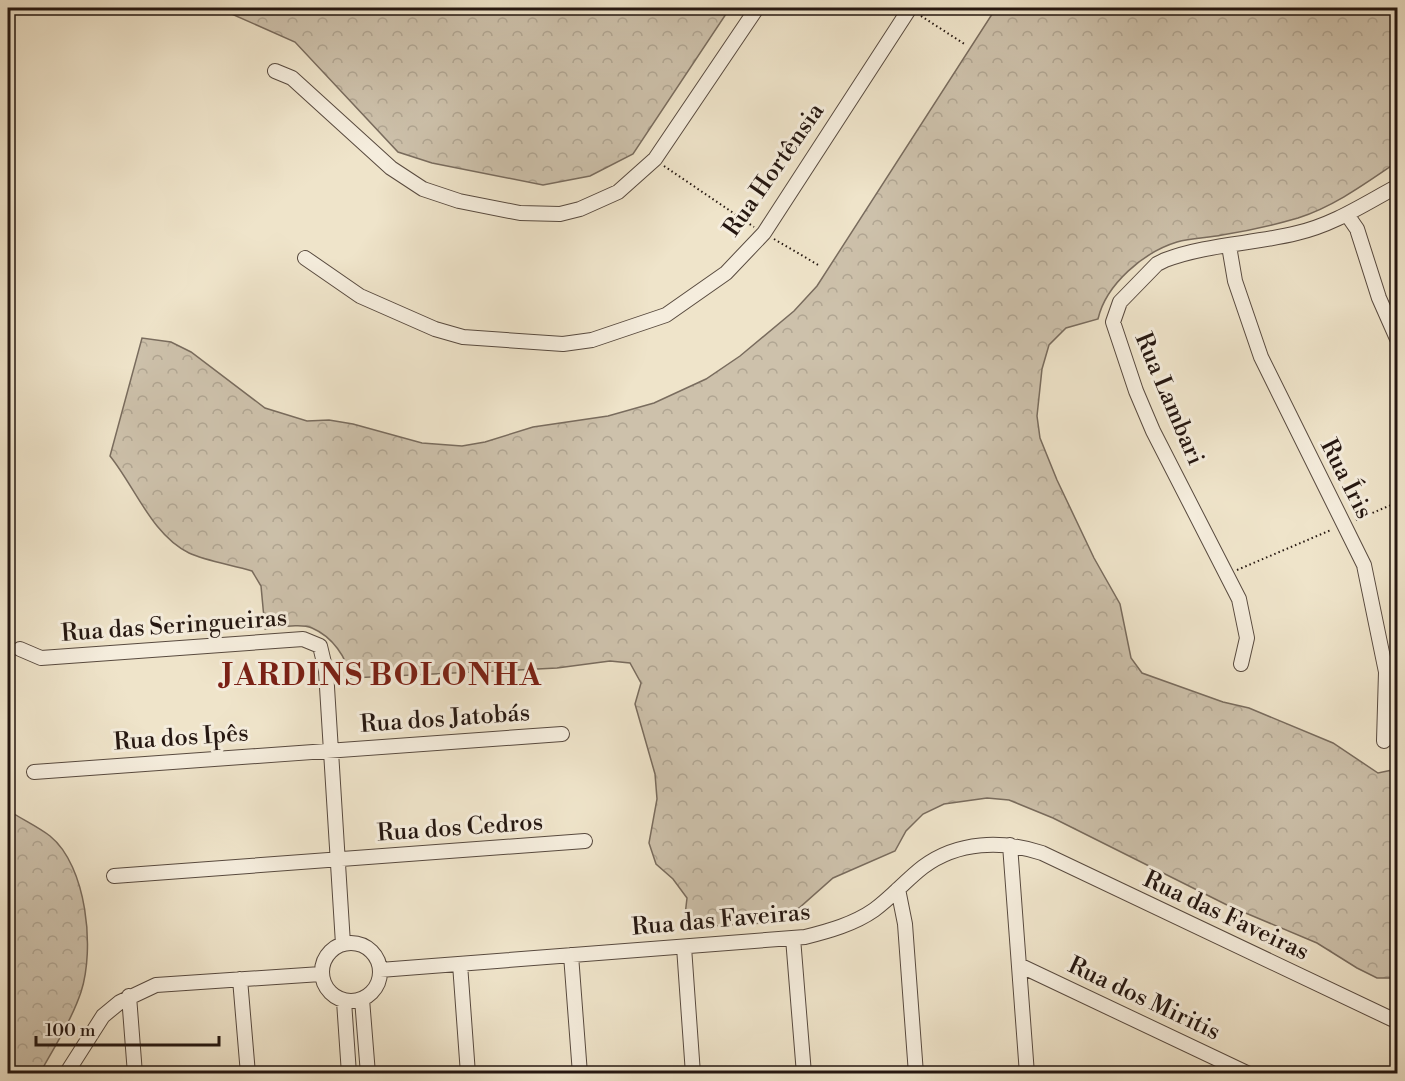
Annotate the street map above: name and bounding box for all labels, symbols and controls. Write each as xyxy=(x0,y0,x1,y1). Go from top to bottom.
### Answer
street label: Rua Hortênsia xyxy=(717,97,832,243)
street label: Rua Lambari xyxy=(1128,328,1210,470)
street label: Rua Íris xyxy=(1313,434,1380,524)
street label: Rua das Seringueiras xyxy=(60,603,288,649)
district label: JARDINS BOLONHA xyxy=(217,657,543,695)
street label: Rua dos Jatobás xyxy=(359,698,531,740)
street label: Rua dos Ipês xyxy=(112,718,250,758)
street label: Rua dos Cedros xyxy=(376,807,544,849)
street label: Rua das Faveiras xyxy=(1138,865,1314,967)
street label: Rua das Faveiras xyxy=(630,897,812,943)
street label: Rua dos Miritis xyxy=(1063,951,1225,1047)
scale bar xyxy=(36,1009,219,1047)
text: 100 m xyxy=(45,1019,96,1042)

